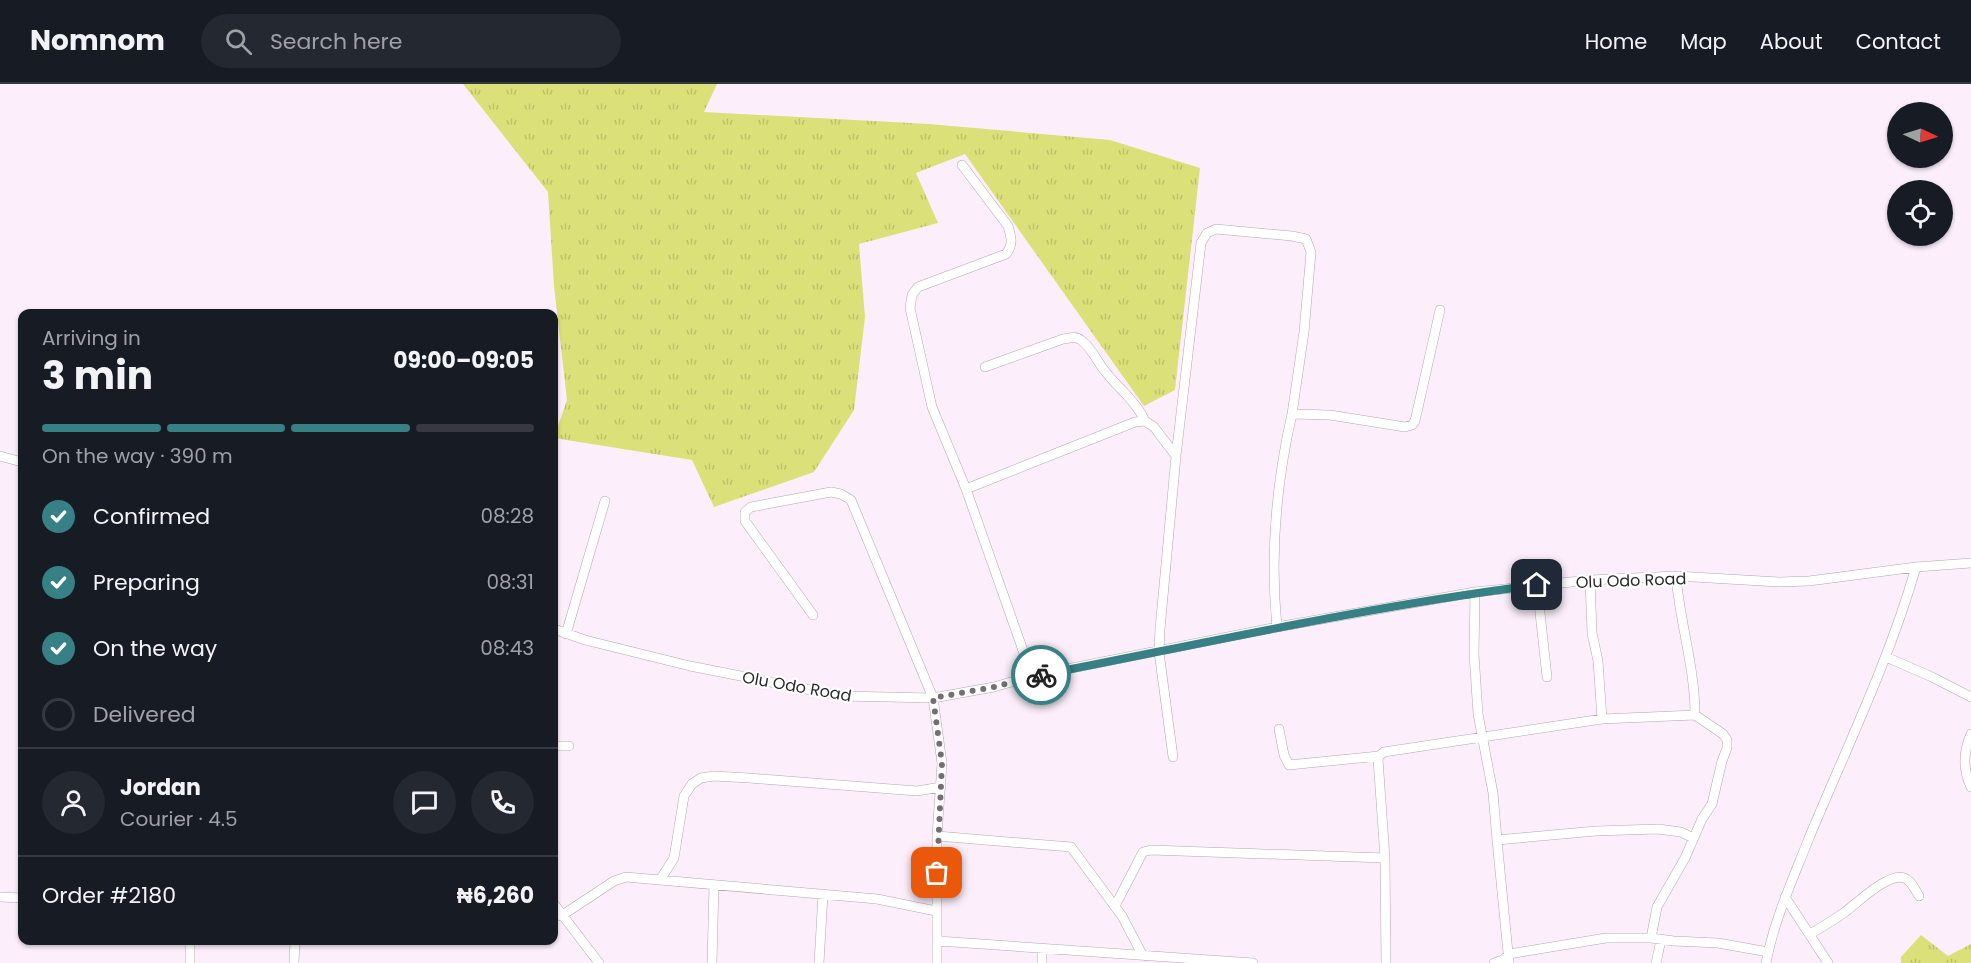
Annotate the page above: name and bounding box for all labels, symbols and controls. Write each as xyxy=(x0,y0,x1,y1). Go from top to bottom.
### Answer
search box xyxy=(201,14,621,68)
text: Nomnom xyxy=(30,21,165,60)
icon: search xyxy=(222,25,255,58)
text: Search here xyxy=(270,26,402,57)
text: Home xyxy=(1585,27,1647,56)
text: Map xyxy=(1680,27,1727,56)
text: About xyxy=(1760,27,1823,56)
text: Contact xyxy=(1856,27,1941,56)
north arrow xyxy=(1887,102,1953,168)
map controls xyxy=(1887,102,1953,246)
button: locate xyxy=(1887,180,1953,246)
text: Arriving in xyxy=(42,324,141,352)
text: 09:00–09:05 xyxy=(393,345,534,376)
text: 3 min xyxy=(42,348,153,403)
text: On the way · 390 m xyxy=(42,442,233,470)
icon: check xyxy=(42,500,75,533)
text: Confirmed xyxy=(93,501,210,532)
text: 08:28 xyxy=(480,502,534,530)
pin xyxy=(1511,559,1562,610)
icon: check xyxy=(42,566,75,599)
text: Preparing xyxy=(93,567,200,598)
street label: Olu Odo Road xyxy=(1575,567,1687,594)
text: 08:31 xyxy=(486,568,534,596)
icon: home xyxy=(1520,568,1553,601)
icon: check xyxy=(42,632,75,665)
text: On the way xyxy=(93,633,217,664)
text: 08:43 xyxy=(480,634,534,662)
courier xyxy=(1011,645,1071,705)
icon: bike xyxy=(1025,659,1058,692)
street label: Olu Odo Road xyxy=(740,666,853,707)
text: Delivered xyxy=(93,699,196,730)
button: person xyxy=(42,771,105,834)
button: chat xyxy=(393,771,456,834)
button: phone xyxy=(471,771,534,834)
text: Jordan xyxy=(120,772,201,803)
text: Courier · 4.5 xyxy=(120,805,238,833)
pin xyxy=(911,847,962,898)
icon: bag xyxy=(920,856,953,889)
text: Order #2180 xyxy=(42,880,176,911)
text: ₦6,260 xyxy=(457,880,534,911)

